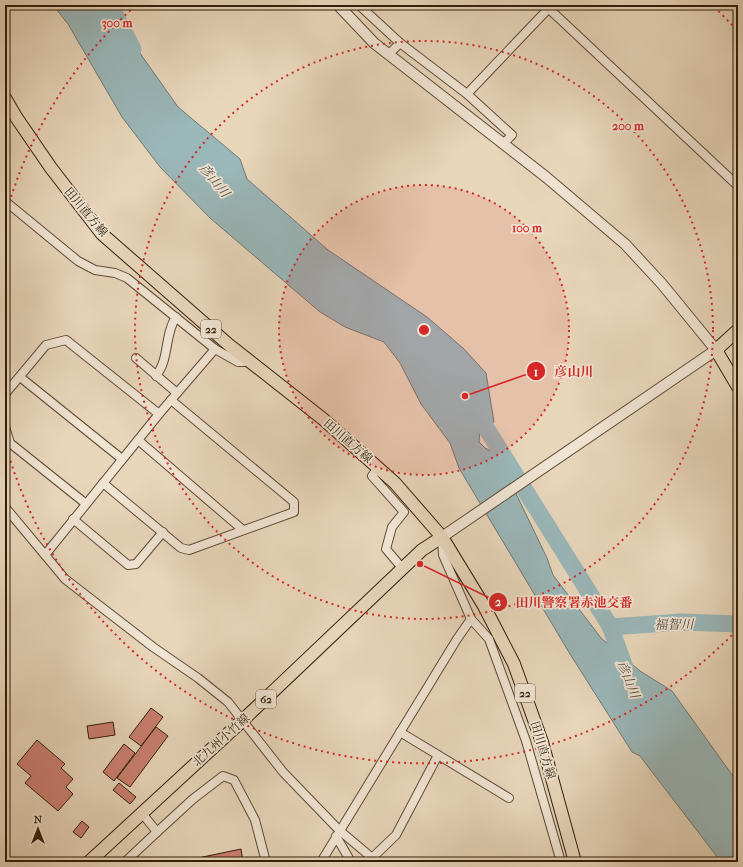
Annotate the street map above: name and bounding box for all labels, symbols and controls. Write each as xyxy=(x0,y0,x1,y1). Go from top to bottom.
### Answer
text: 300 m xyxy=(102,16,133,31)
text: 200 m xyxy=(612,119,645,133)
water label: 彦山川 xyxy=(196,161,234,202)
street label: 田川直方線 xyxy=(61,185,111,239)
text: 100 m xyxy=(512,221,543,235)
road number: 22 xyxy=(201,320,221,338)
centre of rings xyxy=(417,323,431,337)
callout: 彦山川 xyxy=(526,359,601,384)
text: 彦山川 xyxy=(554,364,594,379)
text: 1 xyxy=(534,365,538,379)
street label: 田川直方線 xyxy=(321,416,375,466)
callout: 田川警察署赤池交番 xyxy=(488,590,641,615)
text: 2 xyxy=(495,595,502,609)
text: 田川警察署赤池交番 xyxy=(515,595,633,610)
water label: 福智川 xyxy=(654,617,696,632)
water label: 彦山川 xyxy=(614,658,644,702)
road number: 22 xyxy=(515,684,535,702)
road number: 62 xyxy=(256,690,276,708)
street label: 北九州小竹線 xyxy=(190,711,252,769)
street label: 田川直方線 xyxy=(528,719,558,781)
north arrow xyxy=(18,809,58,849)
text: N xyxy=(34,813,43,826)

